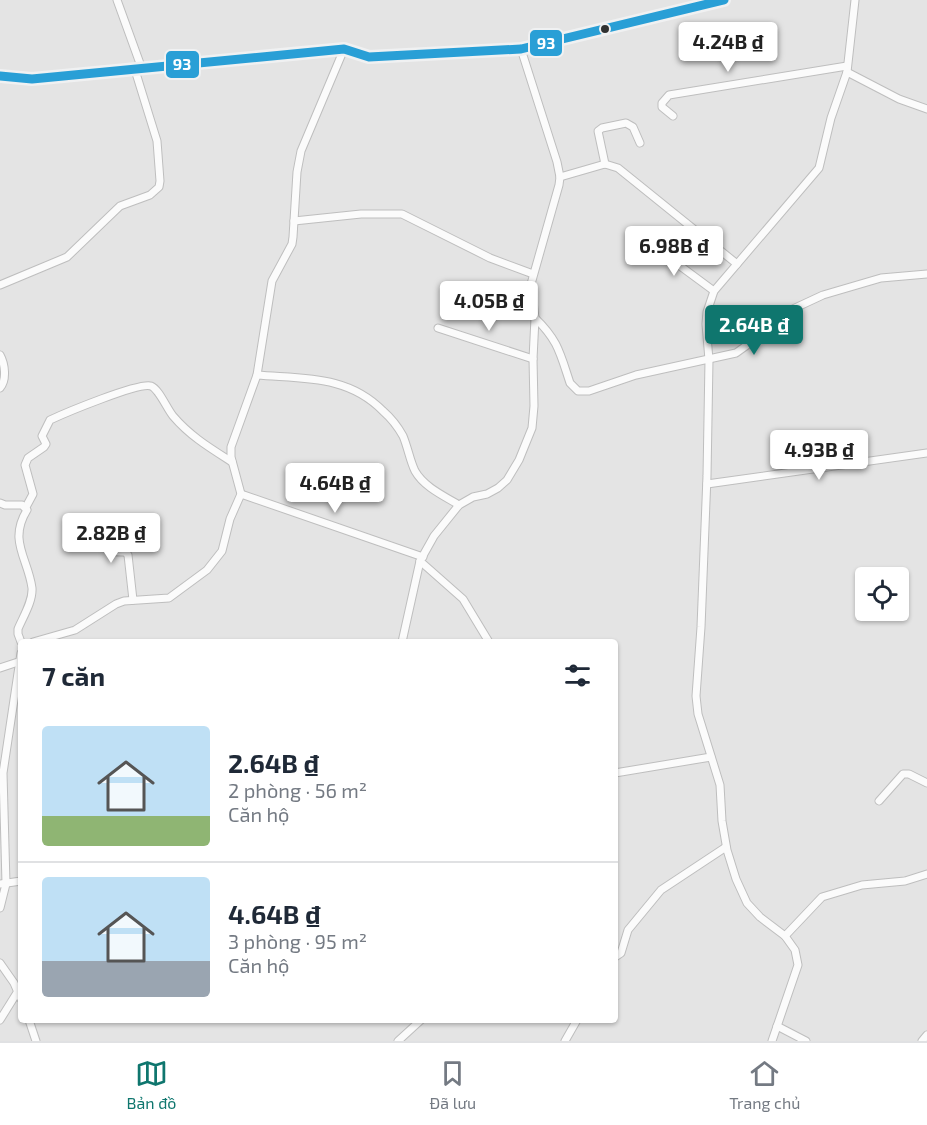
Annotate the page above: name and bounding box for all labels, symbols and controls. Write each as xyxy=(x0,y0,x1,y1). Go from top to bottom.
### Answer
pin: 4.24B ₫ xyxy=(673,22,783,73)
unlabelled marker xyxy=(599,23,611,35)
line badge: 93 xyxy=(529,29,563,57)
text: 4.24B ₫ xyxy=(693,29,763,53)
text: 93 xyxy=(537,33,555,52)
line badge: 93 xyxy=(165,50,200,79)
text: 93 xyxy=(173,54,191,73)
pin: 6.98B ₫ xyxy=(619,226,729,277)
text: 6.98B ₫ xyxy=(639,233,709,257)
pin: 4.05B ₫ xyxy=(434,281,544,332)
text: 4.05B ₫ xyxy=(454,288,524,312)
pin: 2.64B ₫ xyxy=(699,305,809,356)
text: 2.64B ₫ xyxy=(719,312,789,336)
pin: 4.93B ₫ xyxy=(764,430,874,481)
text: 4.93B ₫ xyxy=(784,437,854,461)
pin: 4.64B ₫ xyxy=(280,463,390,514)
text: 4.64B ₫ xyxy=(299,470,371,494)
pin: 2.82B ₫ xyxy=(56,513,166,564)
text: 2.82B ₫ xyxy=(76,520,146,544)
map controls xyxy=(855,567,909,621)
button: locate xyxy=(855,567,909,621)
icon: filters xyxy=(561,659,594,692)
text: 7 căn xyxy=(42,660,105,691)
text: 2.64B ₫ xyxy=(228,747,319,778)
icon: home xyxy=(90,750,162,822)
text: 2 phòng · 56 m² xyxy=(228,778,367,802)
text: Căn hộ xyxy=(228,802,289,826)
text: 4.64B ₫ xyxy=(228,898,320,929)
icon: home xyxy=(90,901,162,973)
text: 3 phòng · 95 m² xyxy=(228,929,367,953)
text: Căn hộ xyxy=(228,953,289,977)
tab: Bản đồ xyxy=(127,1057,176,1112)
tab: Đã lưu xyxy=(430,1057,476,1112)
tab: Trang chủ xyxy=(729,1057,800,1112)

